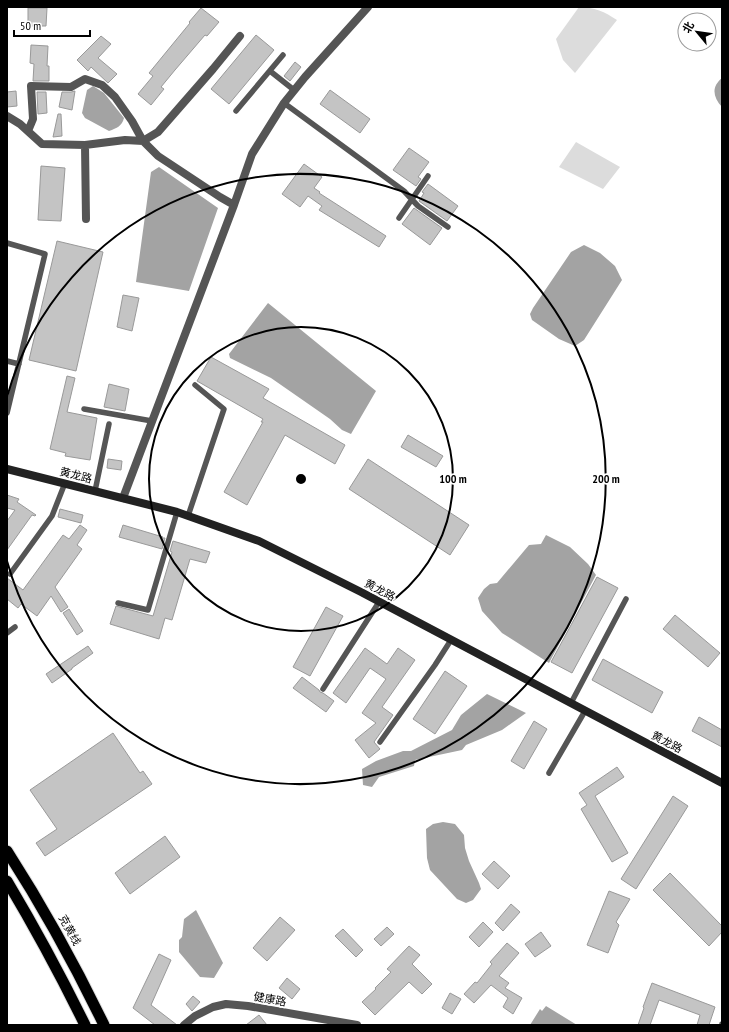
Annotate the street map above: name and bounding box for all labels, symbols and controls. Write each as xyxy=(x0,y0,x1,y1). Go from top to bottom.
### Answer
scale bar xyxy=(14,12,90,38)
north arrow xyxy=(677,12,717,52)
text: 50 m xyxy=(20,18,41,33)
text: 北 xyxy=(679,19,697,35)
street label: 黄龙路 xyxy=(58,464,94,486)
text: 100 m xyxy=(439,471,467,486)
text: 200 m xyxy=(592,471,620,486)
centre of rings xyxy=(294,472,308,486)
street label: 黄龙路 xyxy=(362,576,398,604)
street label: 黄龙路 xyxy=(649,728,685,756)
street label: 克黄线 xyxy=(56,912,84,948)
street label: 健康路 xyxy=(253,989,287,1009)

